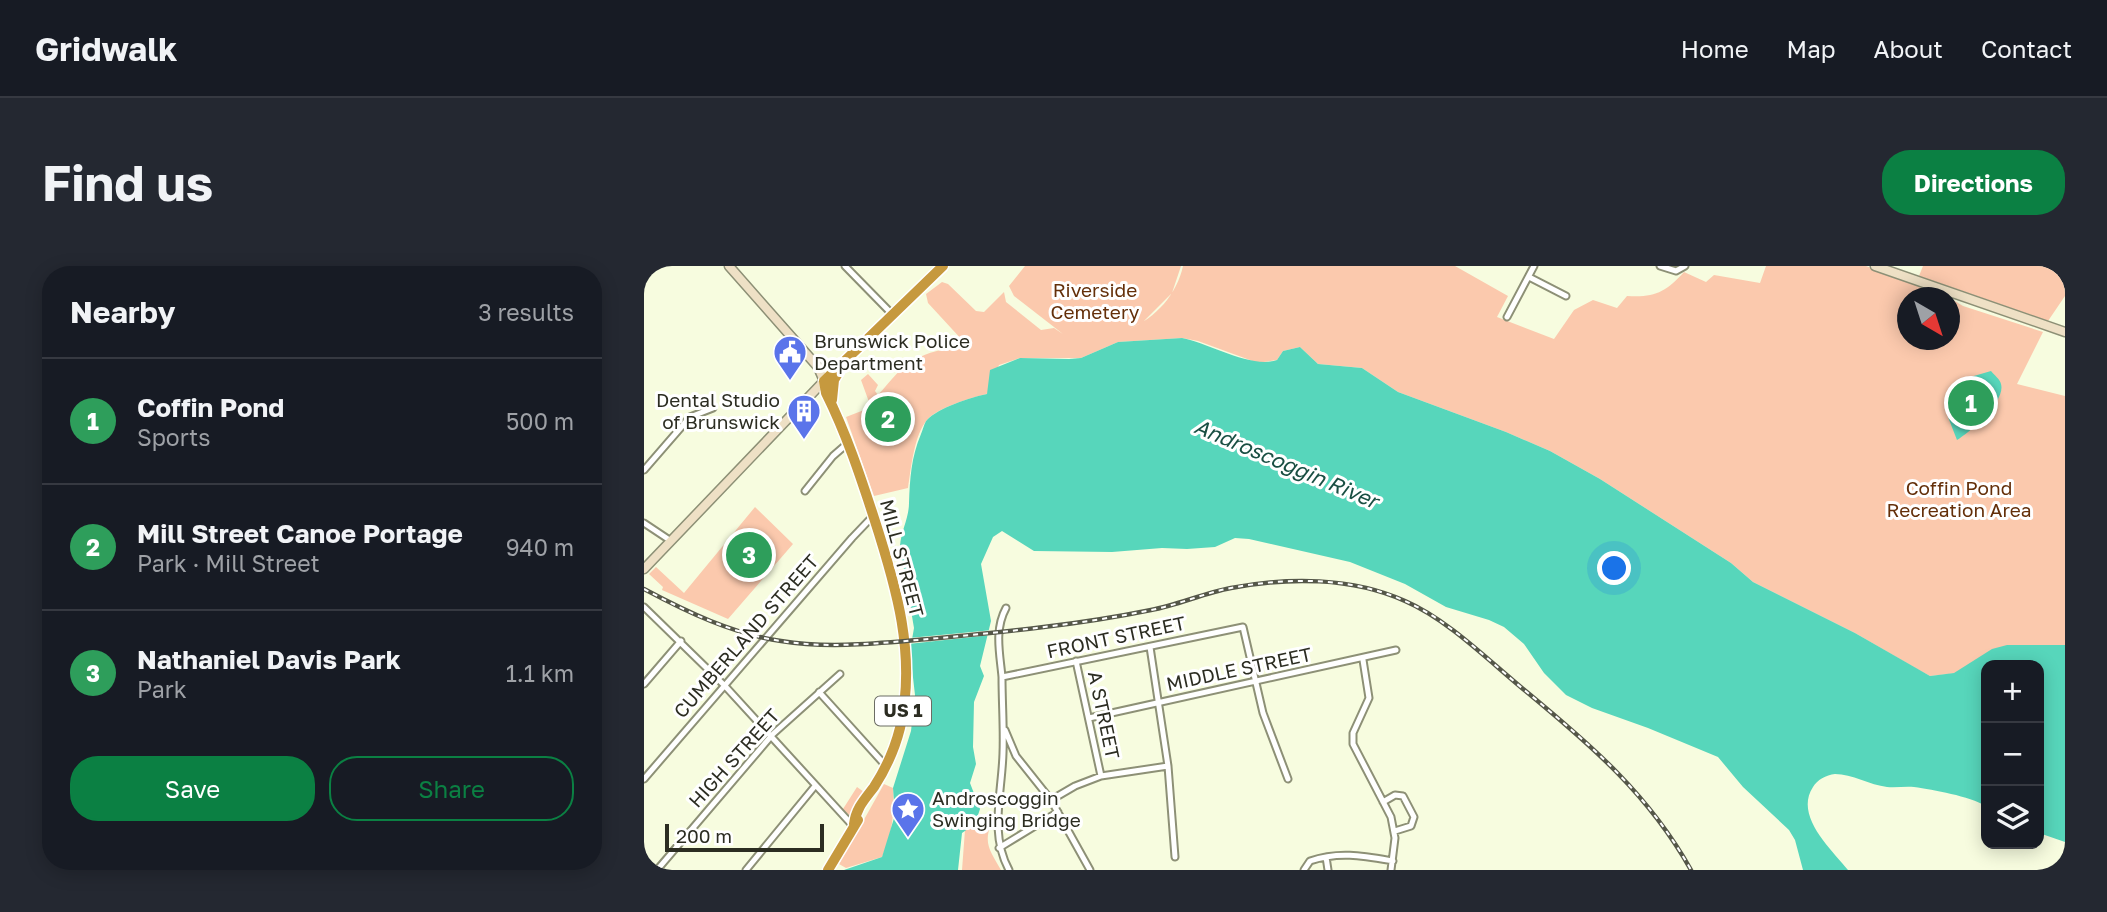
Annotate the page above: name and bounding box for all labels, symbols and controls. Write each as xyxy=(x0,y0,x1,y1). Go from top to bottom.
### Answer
text: Gridwalk xyxy=(35,29,177,68)
text: Home xyxy=(1681,34,1749,63)
text: Map xyxy=(1787,34,1836,63)
text: About xyxy=(1874,34,1943,63)
text: Contact xyxy=(1981,34,2072,63)
button: Directions xyxy=(1882,150,2065,215)
text: Find us xyxy=(42,153,213,212)
park label: Riverside Cemetery xyxy=(1050,278,1140,323)
north arrow xyxy=(1897,287,1960,350)
text: Nearby xyxy=(70,294,175,330)
text: 3 results xyxy=(478,298,574,326)
place label: Brunswick Police Department xyxy=(814,329,970,374)
public building icon: Brunswick Police Department xyxy=(771,333,809,382)
pin: 1 xyxy=(1948,377,1994,429)
place label: Dental Studio of Brunswick xyxy=(656,388,780,433)
text: Coffin Pond xyxy=(137,392,284,423)
building icon: Dental Studio of Brunswick xyxy=(785,392,823,441)
pin: 2 xyxy=(865,393,911,445)
text: 1 xyxy=(87,407,99,435)
text: 500 m xyxy=(506,407,574,435)
water label: Androscoggin River xyxy=(1191,413,1385,515)
text: Sports xyxy=(137,423,211,451)
park label: Coffin Pond Recreation Area xyxy=(1886,476,2032,521)
street label: MILL STREET xyxy=(876,497,929,619)
text: Mill Street Canoe Portage xyxy=(137,518,463,549)
pin: 3 xyxy=(726,529,772,581)
text: 2 xyxy=(86,533,100,561)
text: 940 m xyxy=(506,533,574,561)
text: Park · Mill Street xyxy=(137,549,320,577)
street label: CUMBERLAND STREET xyxy=(668,549,823,722)
your location xyxy=(1597,551,1631,585)
street label: FRONT STREET xyxy=(1045,611,1187,662)
street label: MIDDLE STREET xyxy=(1164,642,1314,695)
text: Nathaniel Davis Park xyxy=(137,644,401,675)
text: 3 xyxy=(86,659,100,687)
text: 1.1 km xyxy=(506,659,574,687)
map controls xyxy=(1981,660,2044,849)
button: + xyxy=(1981,660,2044,723)
street label: A STREET xyxy=(1084,669,1125,761)
text: Park xyxy=(137,675,187,703)
road number: US 1 xyxy=(875,696,931,726)
street label: HIGH STREET xyxy=(683,703,784,812)
button: − xyxy=(1981,723,2044,786)
button: Save xyxy=(70,756,315,821)
button: Share xyxy=(329,756,574,821)
place label: Androscoggin Swinging Bridge xyxy=(932,786,1081,831)
button: layers xyxy=(1981,786,2044,849)
place icon: Androscoggin Swinging Bridge xyxy=(889,790,927,839)
scale bar xyxy=(665,821,824,853)
text: 200 m xyxy=(676,824,732,847)

